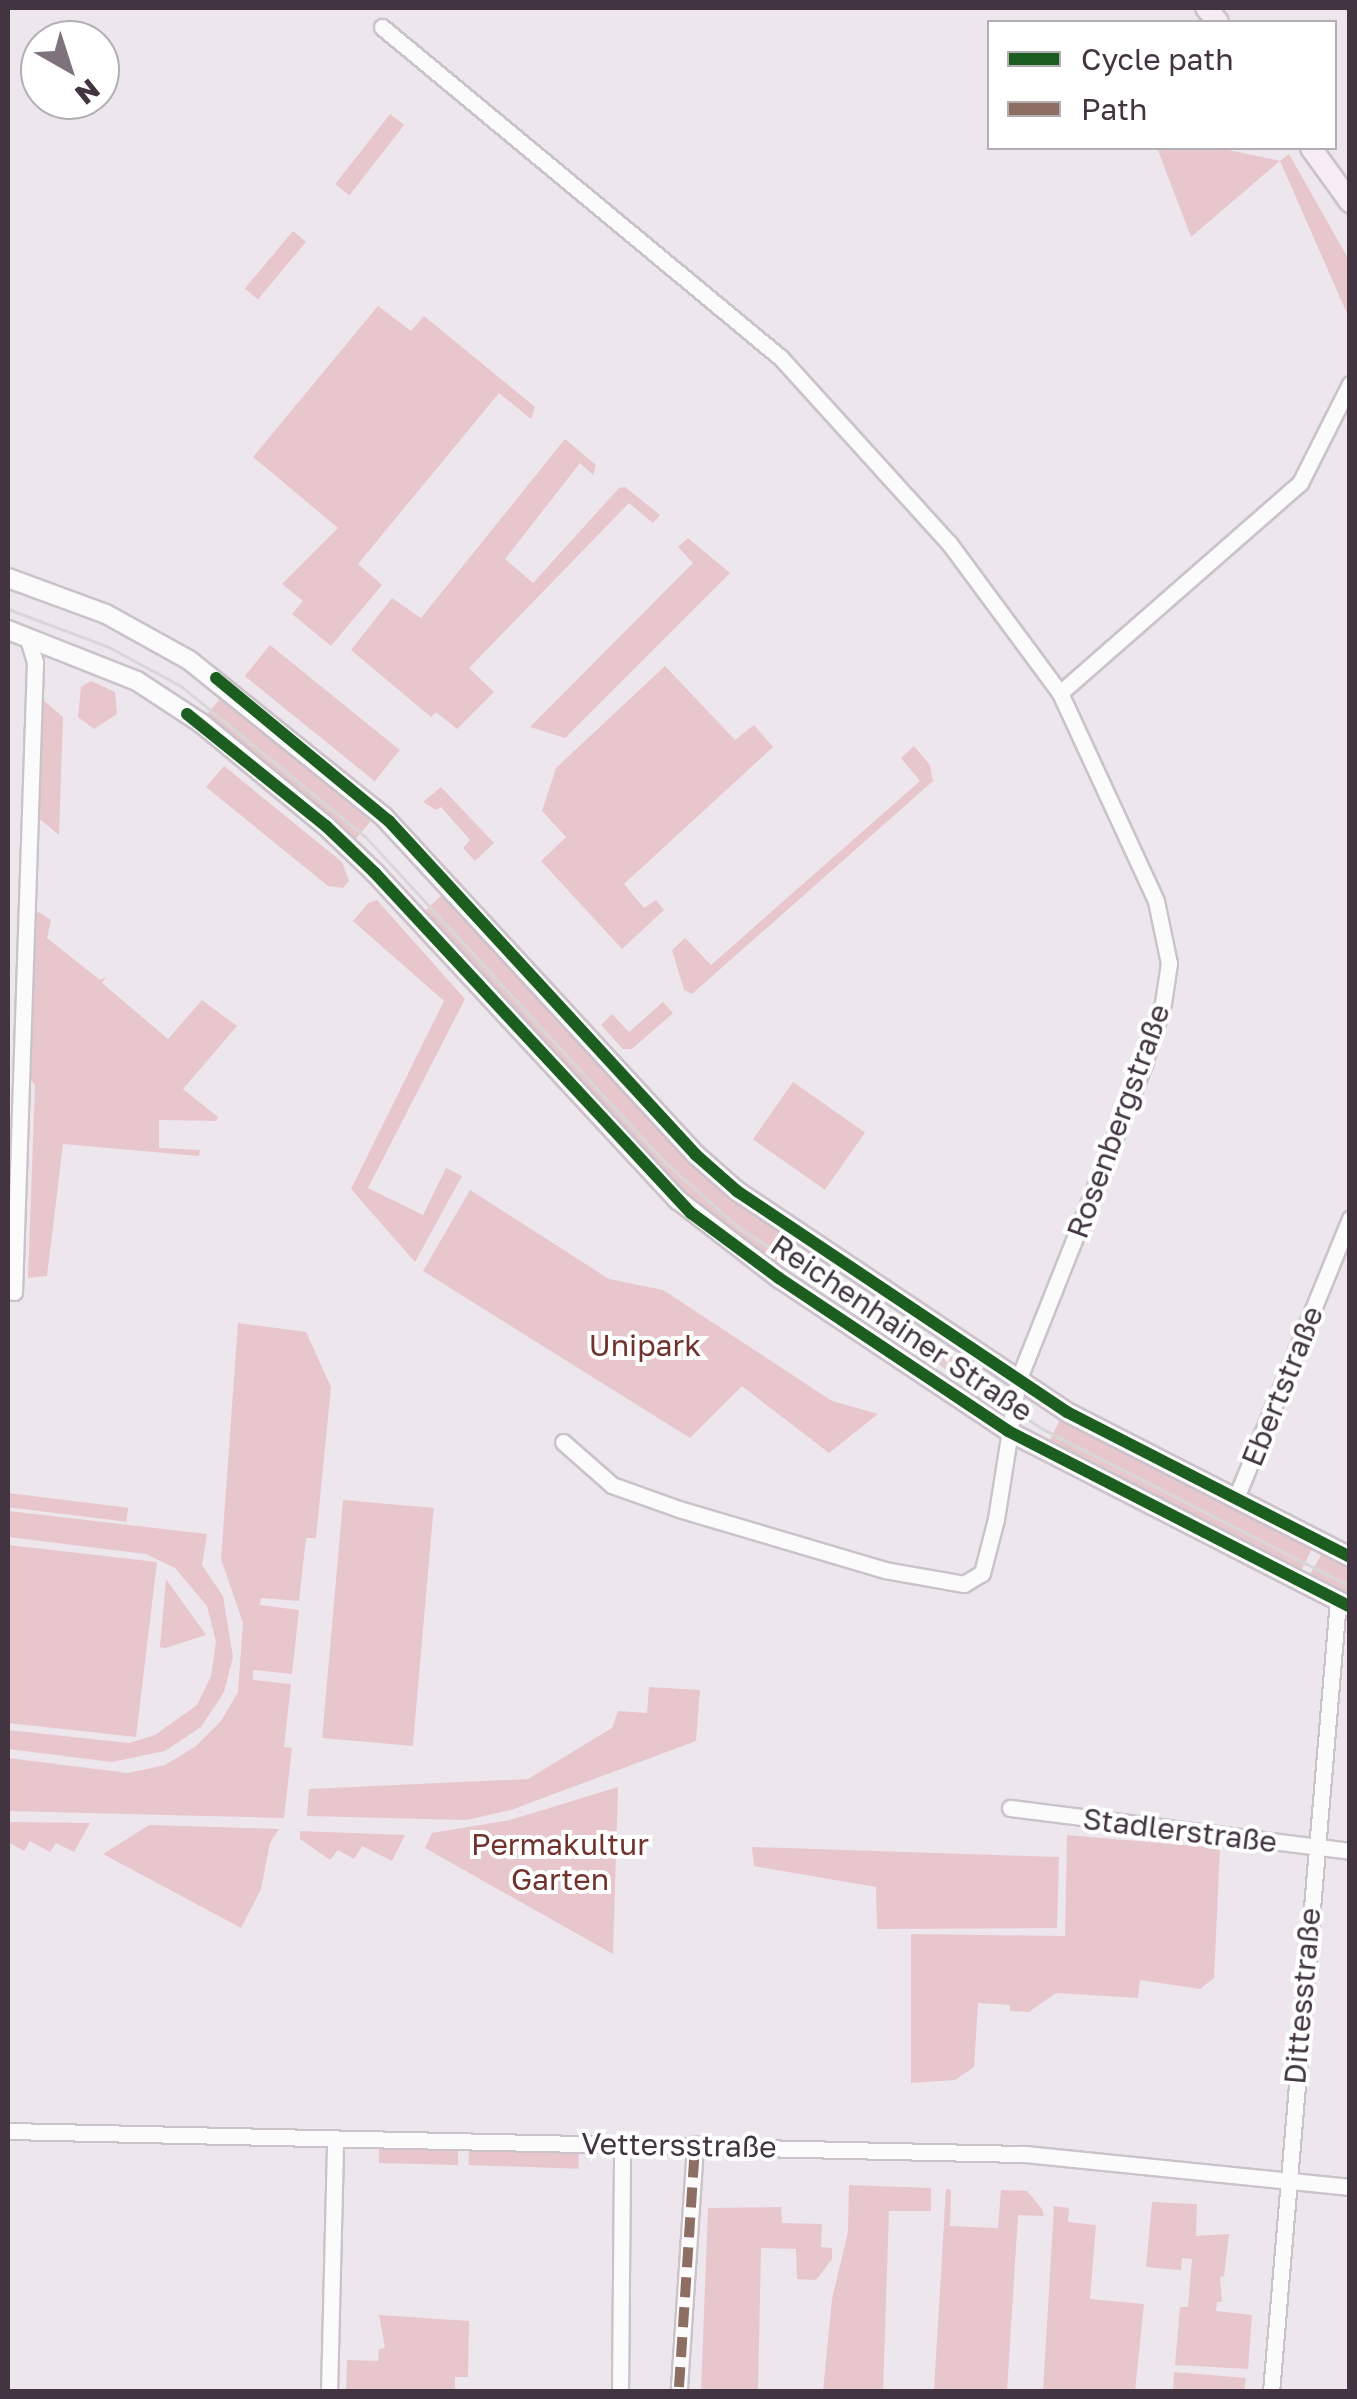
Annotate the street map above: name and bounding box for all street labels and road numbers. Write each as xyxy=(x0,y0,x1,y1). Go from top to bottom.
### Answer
street label: Rosenbergstraße xyxy=(1059,999,1177,1243)
street label: Reichenhainer Straße xyxy=(764,1227,1040,1429)
street label: Ebertstraße xyxy=(1234,1301,1330,1471)
street label: Stadlerstraße xyxy=(1081,1800,1279,1860)
street label: Dittesstraße xyxy=(1276,1906,1328,2086)
street label: Vettersstraße xyxy=(581,2125,777,2165)

